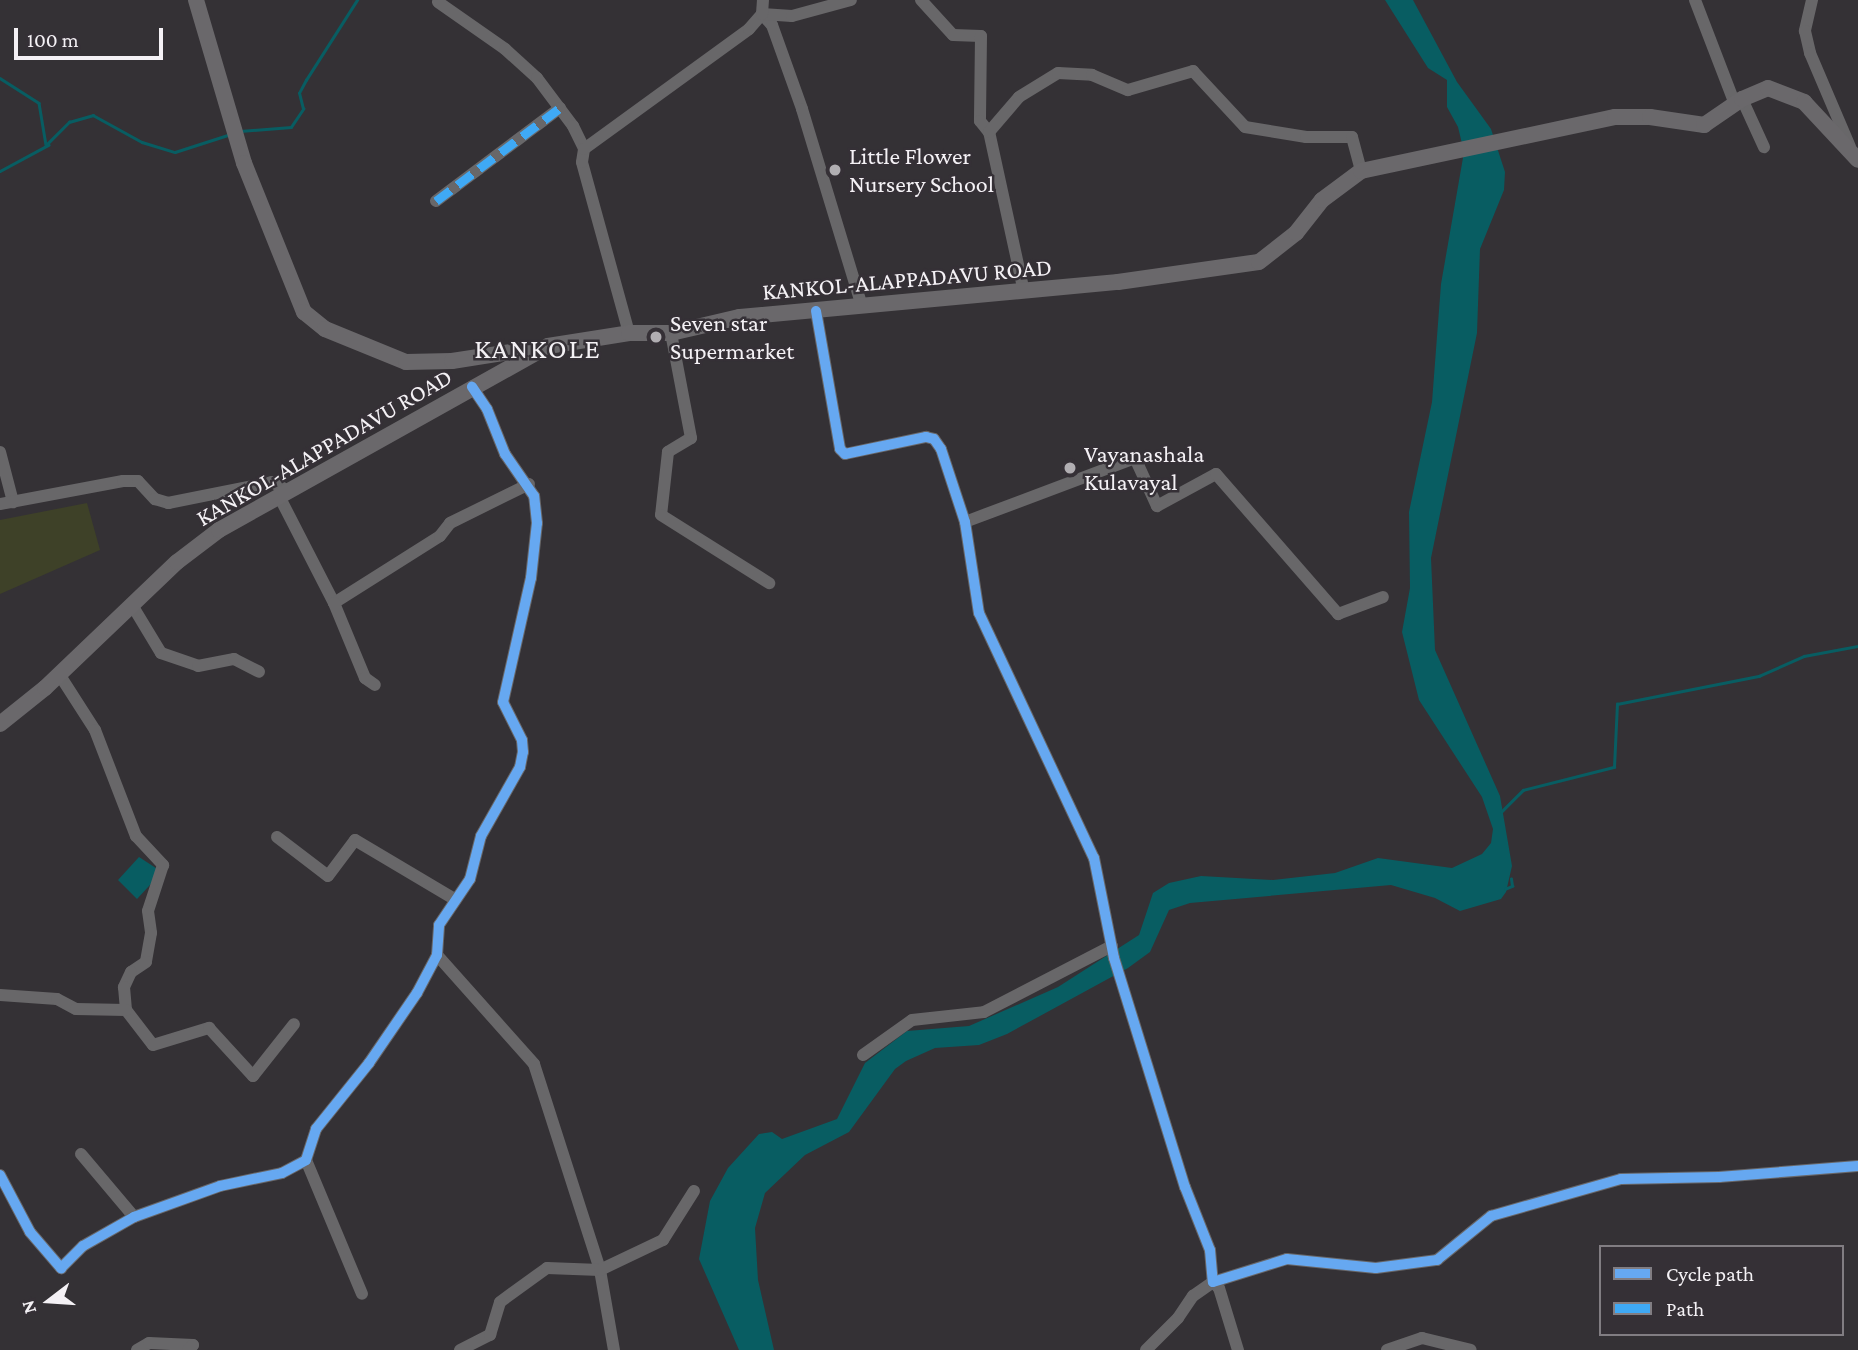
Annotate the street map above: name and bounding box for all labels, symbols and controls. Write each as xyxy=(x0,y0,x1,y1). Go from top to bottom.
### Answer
scale bar xyxy=(18,14,166,58)
text: 100 m xyxy=(27,28,79,52)
place label: Little Flower Nursery School xyxy=(849,142,994,198)
marker: Little Flower Nursery School xyxy=(827,162,843,178)
street label: KANKOL-ALAPPADAVU ROAD xyxy=(761,252,1053,306)
place label: Seven star Supermarket xyxy=(670,309,794,365)
marker: Seven star Supermarket xyxy=(648,329,664,345)
district label: KANKOLE xyxy=(475,332,601,366)
street label: KANKOL-ALAPPADAVU ROAD xyxy=(191,362,457,532)
place label: Vayanashala Kulavayal xyxy=(1084,440,1204,496)
marker: Vayanashala Kulavayal xyxy=(1062,460,1078,476)
legend xyxy=(1599,1245,1844,1336)
text: Cycle path xyxy=(1666,1262,1754,1286)
north arrow xyxy=(14,1266,84,1336)
text: Path xyxy=(1666,1297,1704,1321)
text: N xyxy=(17,1298,40,1317)

